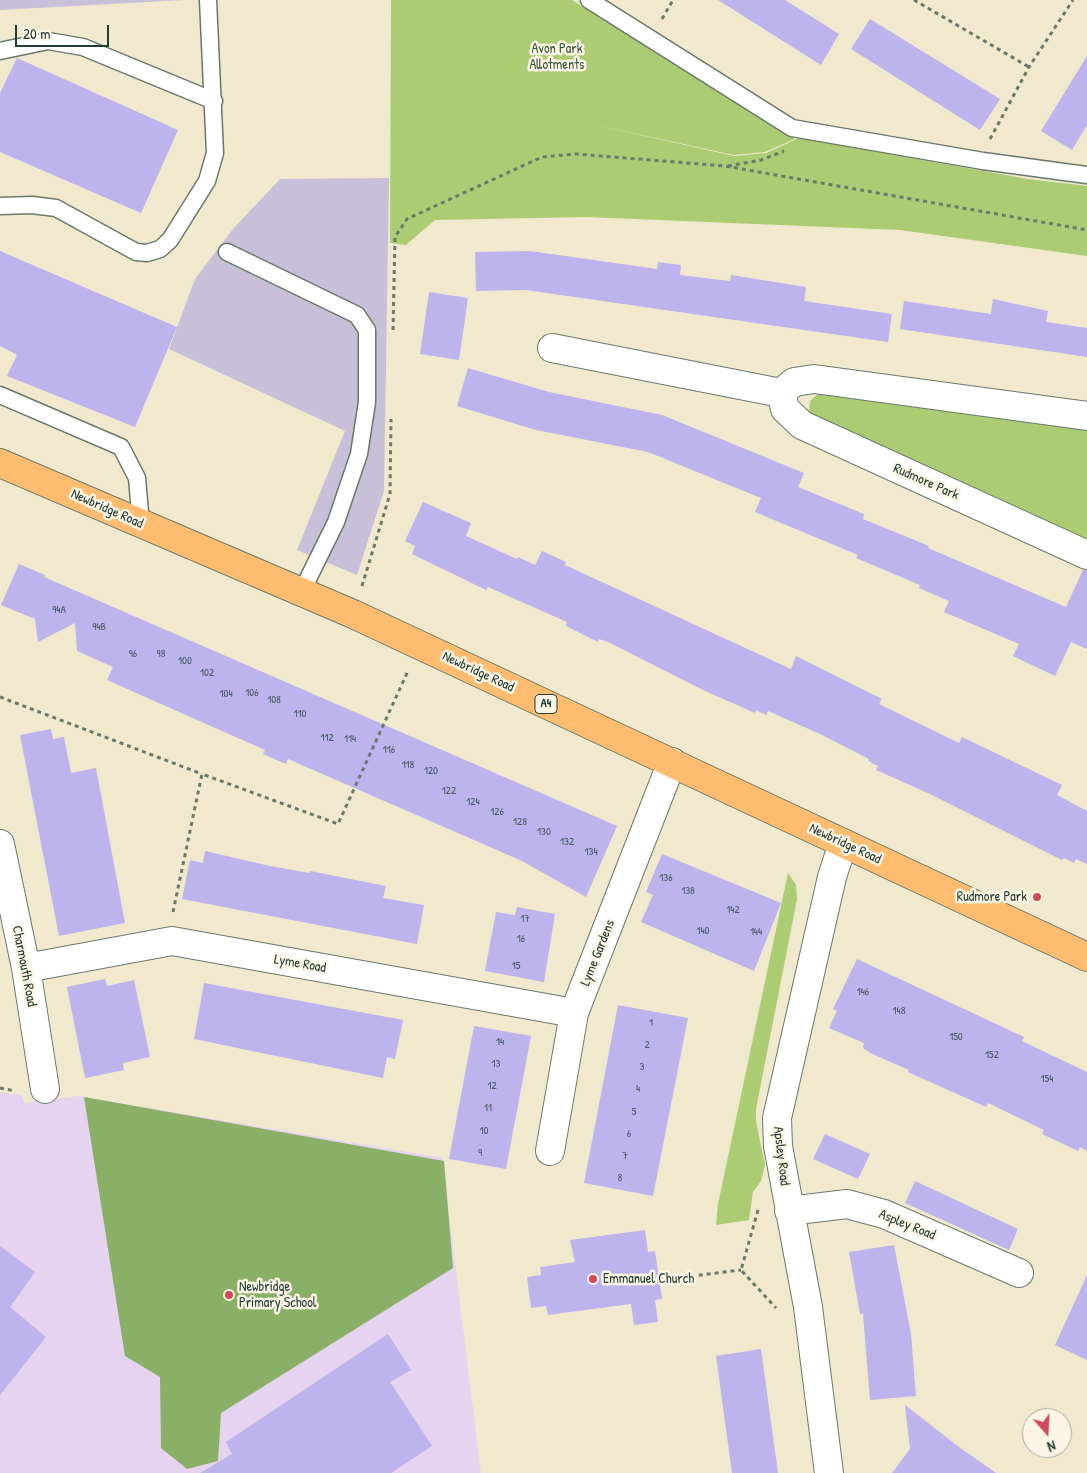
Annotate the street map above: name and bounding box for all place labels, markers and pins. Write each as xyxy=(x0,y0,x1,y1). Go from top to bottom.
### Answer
place label: Rudmore Park xyxy=(957,889,1027,905)
marker: Rudmore Park xyxy=(1031,891,1043,903)
place label: Emmanuel Church xyxy=(603,1271,694,1287)
marker: Emmanuel Church xyxy=(587,1273,599,1285)
place label: Newbridge Primary School xyxy=(239,1279,317,1311)
marker: Newbridge Primary School xyxy=(223,1289,235,1301)

